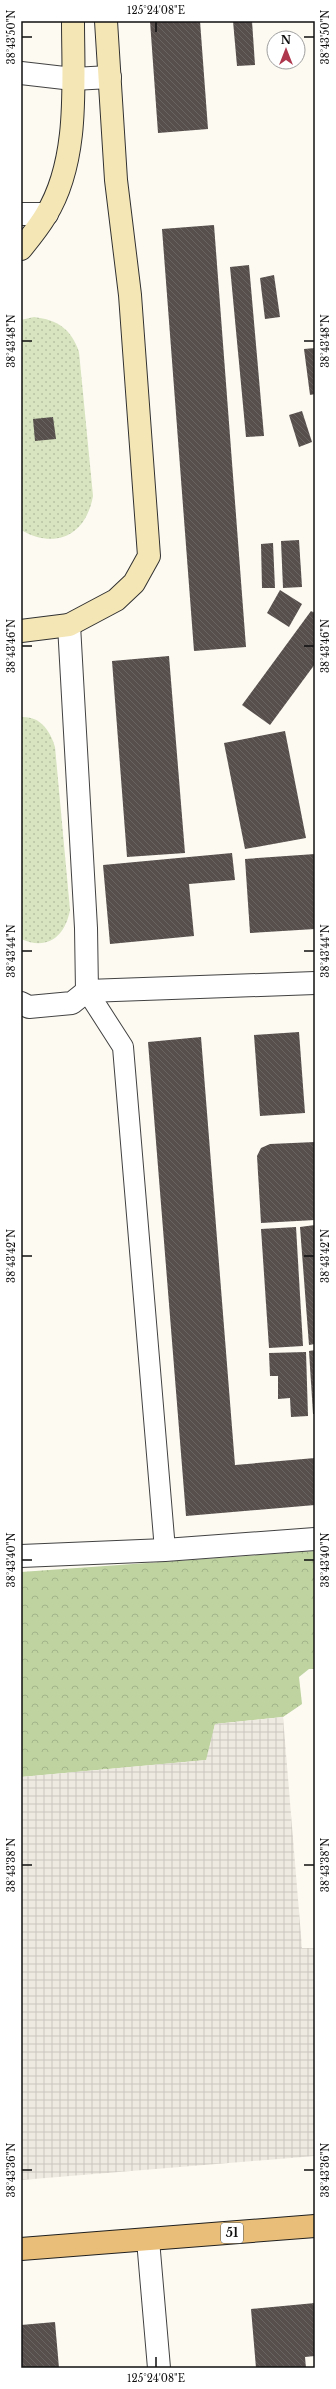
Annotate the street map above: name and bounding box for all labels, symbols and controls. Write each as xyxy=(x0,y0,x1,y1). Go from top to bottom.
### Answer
text: 125°24'08"E xyxy=(127,4,185,17)
text: 38°43'50"N xyxy=(5,10,18,64)
text: 38°43'50"N xyxy=(319,10,332,64)
north arrow xyxy=(266,30,306,70)
text: N xyxy=(281,33,292,47)
text: 38°43'48"N xyxy=(5,314,18,368)
text: 38°43'48"N xyxy=(319,314,332,368)
text: 38°43'46"N xyxy=(5,619,18,673)
text: 38°43'46"N xyxy=(319,619,332,673)
text: 38°43'44"N xyxy=(5,924,18,978)
text: 38°43'44"N xyxy=(319,924,332,978)
text: 38°43'42"N xyxy=(5,1229,18,1283)
text: 38°43'42"N xyxy=(319,1229,332,1283)
text: 38°43'40"N xyxy=(5,1533,18,1587)
text: 38°43'40"N xyxy=(319,1533,332,1587)
text: 38°43'38"N xyxy=(5,1838,18,1892)
text: 38°43'38"N xyxy=(319,1838,332,1892)
text: 38°43'36"N xyxy=(5,2143,18,2197)
text: 38°43'36"N xyxy=(319,2143,332,2197)
road number: 51 xyxy=(221,2223,243,2243)
text: 125°24'08"E xyxy=(127,2372,185,2385)

